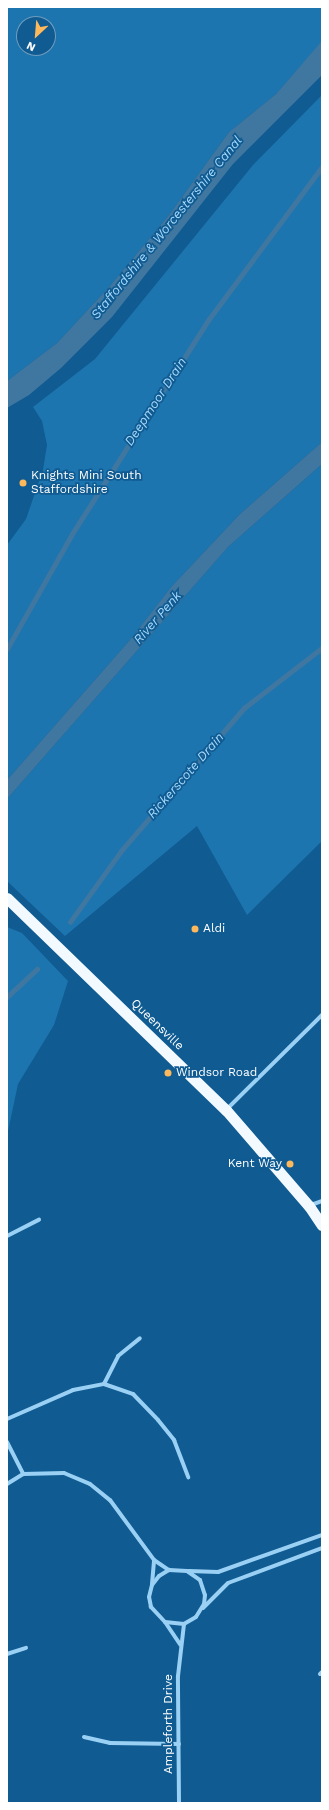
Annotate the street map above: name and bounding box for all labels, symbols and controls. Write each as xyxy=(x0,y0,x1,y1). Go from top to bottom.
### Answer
north arrow xyxy=(16,16,56,56)
text: N xyxy=(24,39,37,54)
water label: Staffordshire & Worcestershire Canal xyxy=(88,133,246,323)
water label: Deepmoor Drain xyxy=(122,355,190,449)
place label: Knights Mini South Staffordshire xyxy=(31,469,142,497)
marker: Knights Mini South Staffordshire xyxy=(18,478,28,488)
water label: River Penk xyxy=(131,588,185,648)
water label: Rickerscote Drain xyxy=(144,730,228,822)
place label: Aldi xyxy=(203,922,225,936)
marker: Aldi xyxy=(190,924,200,934)
street label: Queensville xyxy=(128,996,186,1054)
place label: Windsor Road xyxy=(176,1066,257,1080)
marker: Windsor Road xyxy=(163,1068,173,1078)
place label: Kent Way xyxy=(228,1157,282,1171)
marker: Kent Way xyxy=(285,1159,295,1169)
street label: Ampleforth Drive xyxy=(162,1674,176,1774)

